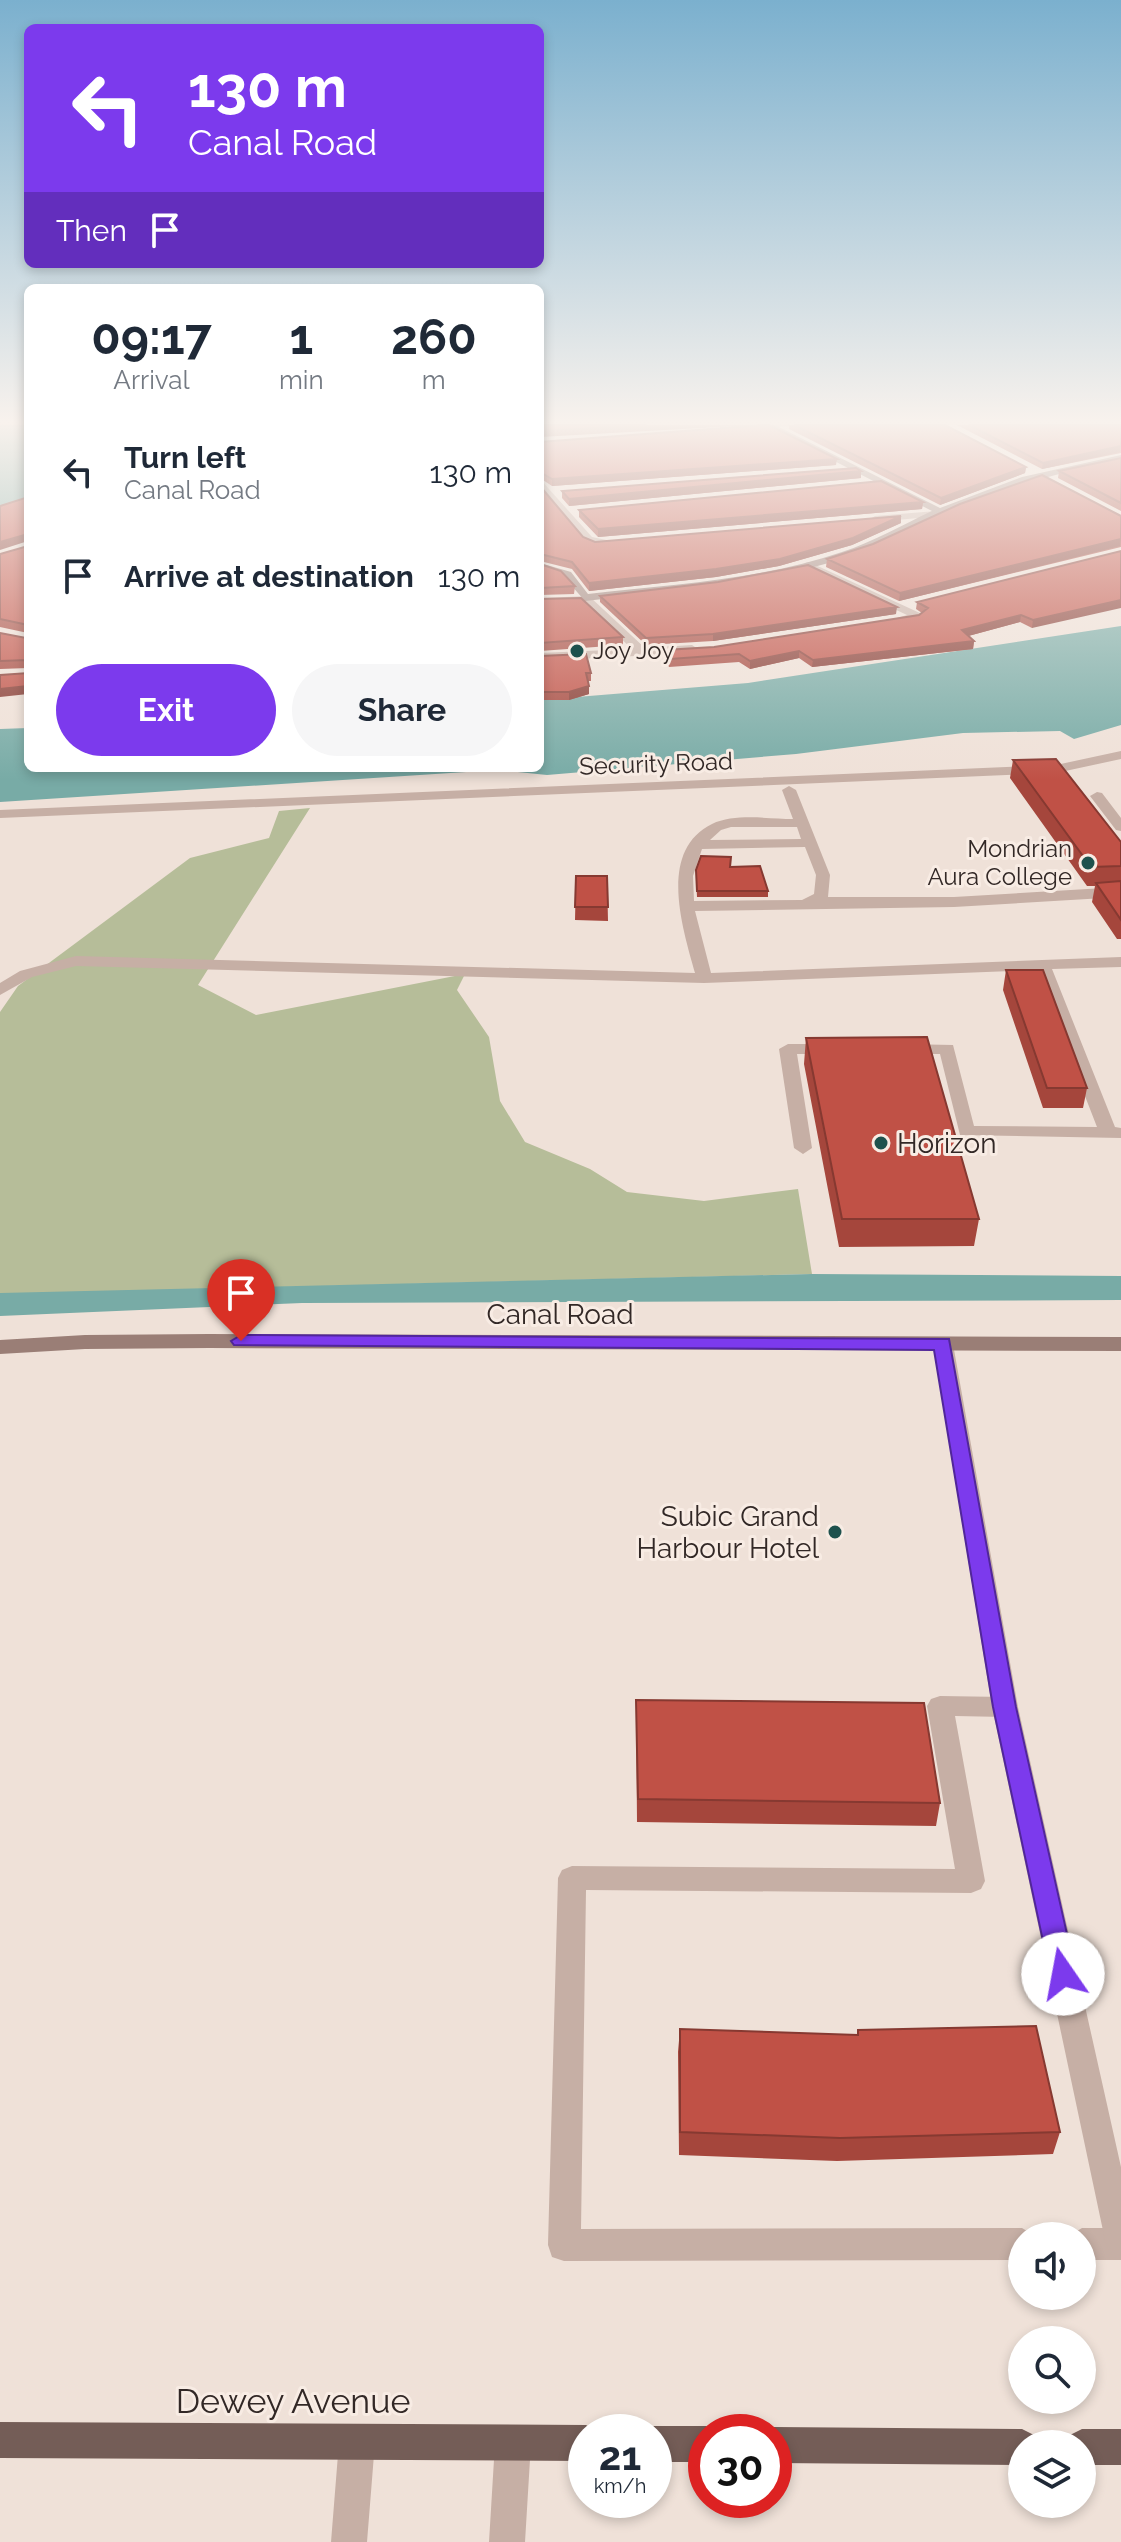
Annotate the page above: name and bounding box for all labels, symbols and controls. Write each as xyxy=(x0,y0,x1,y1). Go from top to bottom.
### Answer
text: 130 m xyxy=(188,54,347,120)
icon: left xyxy=(56,56,160,160)
text: Canal Road xyxy=(188,121,377,163)
icon: arrive xyxy=(143,208,187,252)
text: Then xyxy=(56,213,127,248)
text: 09:17 xyxy=(91,309,212,365)
text: 1 xyxy=(289,309,313,365)
text: 260 xyxy=(391,309,477,365)
text: Arrival xyxy=(113,365,190,395)
text: min xyxy=(279,365,324,395)
text: m xyxy=(422,365,446,395)
text: Turn left xyxy=(124,440,246,475)
icon: left xyxy=(56,450,100,494)
text: 130 m xyxy=(430,455,512,490)
text: Canal Road xyxy=(124,475,261,505)
icon: arrive xyxy=(56,554,100,598)
text: Arrive at destination xyxy=(124,559,414,594)
text: 130 m xyxy=(438,559,520,594)
place label: Joy Joy xyxy=(593,636,674,665)
marker: Joy Joy xyxy=(568,642,586,660)
button: Exit xyxy=(56,664,276,756)
button: Share xyxy=(292,664,512,756)
street label: Security Road xyxy=(579,746,733,781)
place label: Mondrian Aura College xyxy=(927,834,1072,891)
marker: Mondrian Aura College xyxy=(1079,854,1097,872)
place label: Horizon xyxy=(897,1127,996,1160)
marker: Horizon xyxy=(872,1134,890,1152)
pin xyxy=(207,1259,275,1341)
icon: arrive xyxy=(219,1271,263,1315)
street label: Canal Road xyxy=(486,1298,634,1331)
place label: Subic Grand Harbour Hotel xyxy=(636,1500,819,1565)
marker: Subic Grand Harbour Hotel xyxy=(826,1523,844,1541)
position arrow xyxy=(1021,1932,1105,2016)
map controls xyxy=(1008,2222,1096,2518)
button: sound xyxy=(1008,2222,1096,2310)
button: search xyxy=(1008,2326,1096,2414)
street label: Dewey Avenue xyxy=(176,2381,410,2421)
speed limit sign: 30 xyxy=(688,2414,792,2518)
button: layers xyxy=(1008,2430,1096,2518)
text: 21 xyxy=(599,2432,641,2479)
text: km/h xyxy=(594,2474,646,2498)

